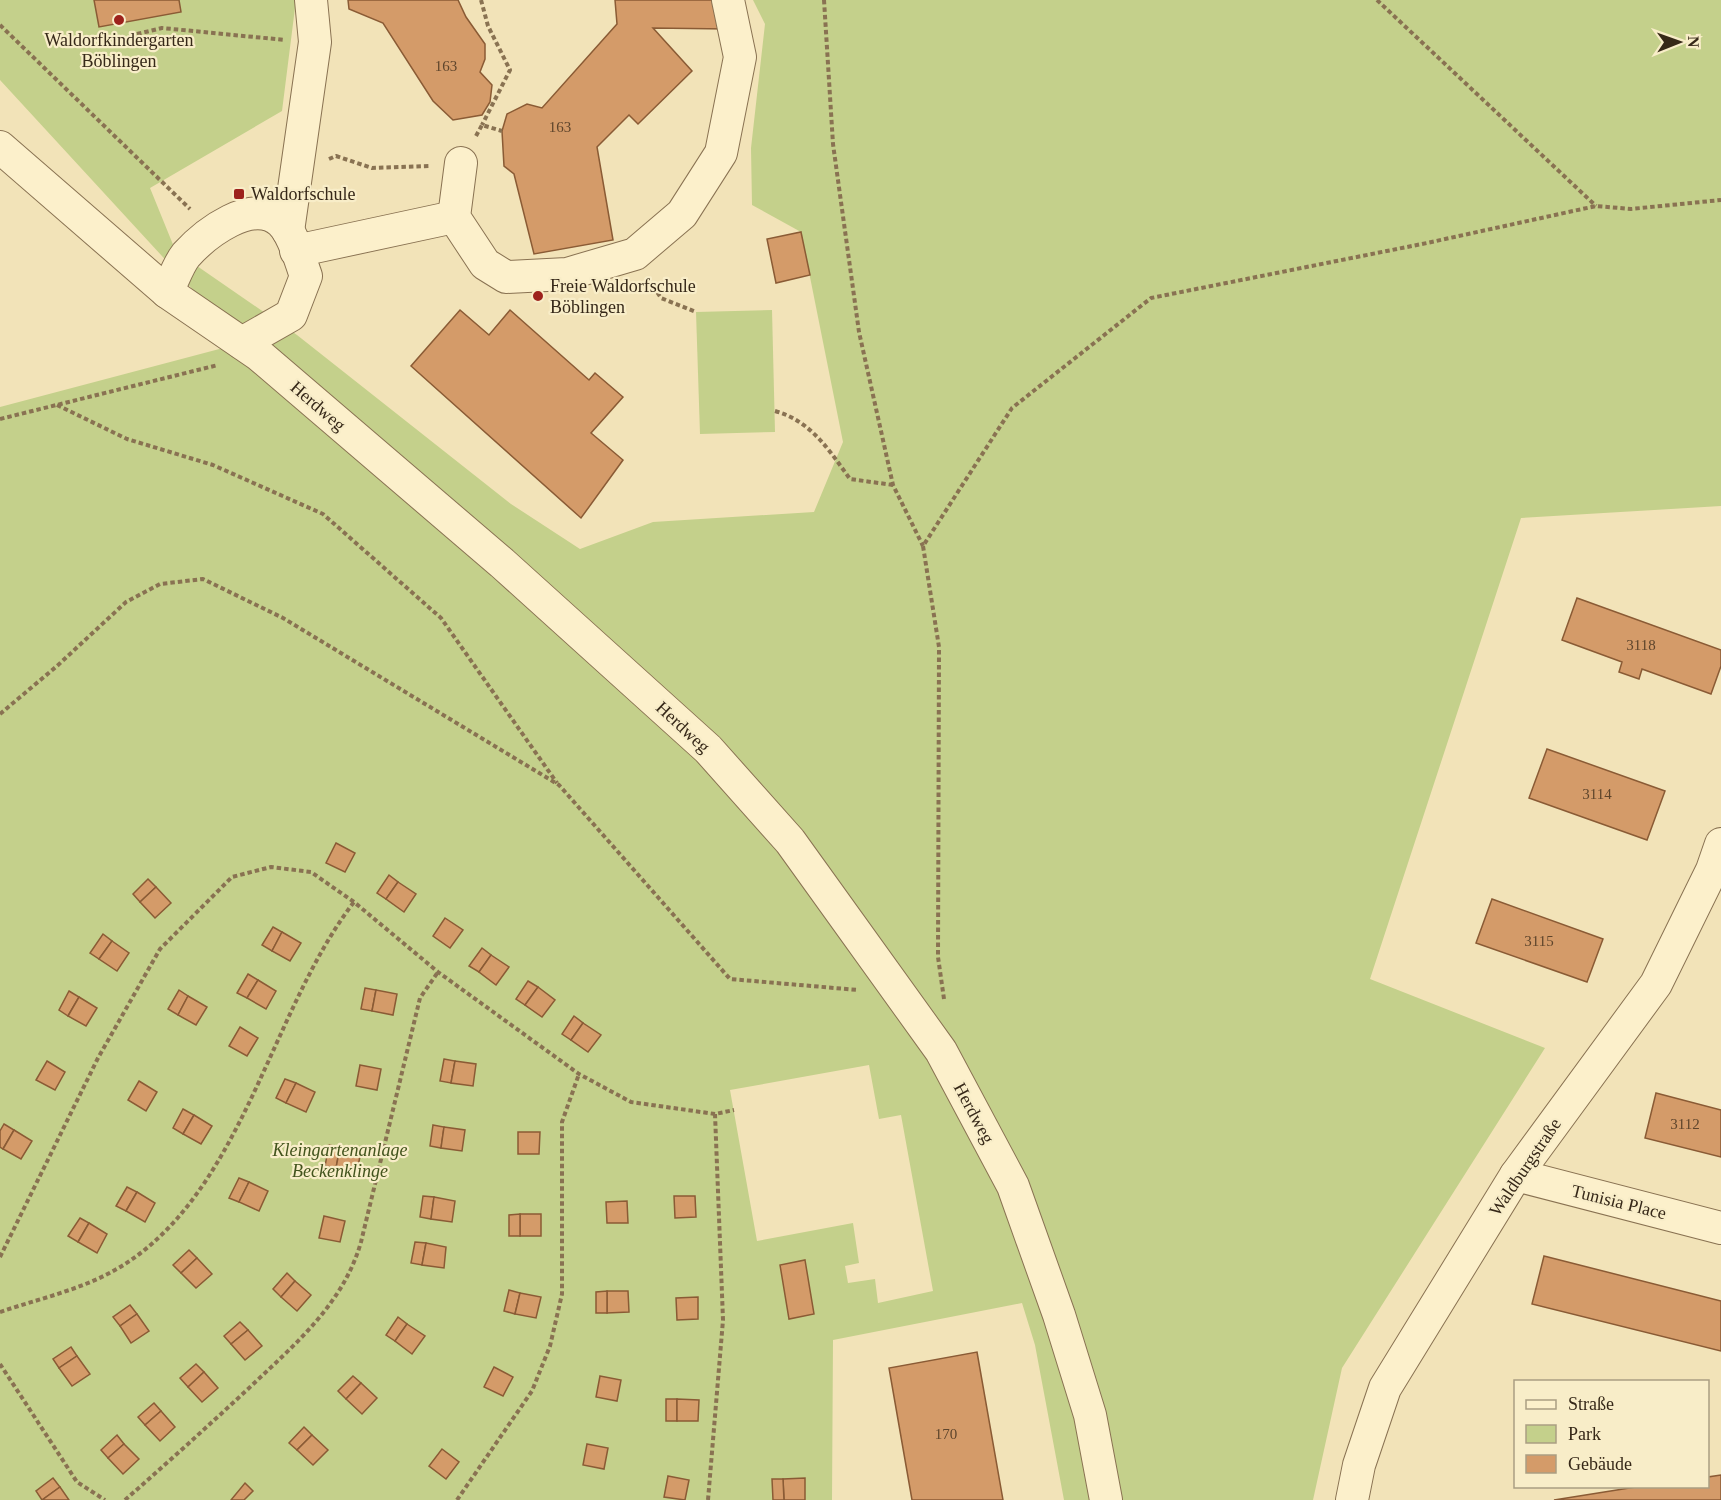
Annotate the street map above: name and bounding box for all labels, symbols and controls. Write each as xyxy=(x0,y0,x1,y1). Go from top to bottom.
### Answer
north arrow xyxy=(1649,12,1709,72)
marker: Waldorfkindergarten Böblingen xyxy=(112,13,126,27)
place label: Waldorfkindergarten Böblingen xyxy=(44,30,194,71)
text: N xyxy=(1685,36,1702,48)
house number: 163 xyxy=(435,58,457,74)
house number: 163 xyxy=(549,119,571,135)
place label: Waldorfschule xyxy=(251,184,356,204)
marker: Waldorfschule xyxy=(232,187,246,201)
place label: Freie Waldorfschule Böblingen xyxy=(550,276,696,317)
marker: Freie Waldorfschule Böblingen xyxy=(531,289,545,303)
street label: Herdweg xyxy=(287,377,349,435)
house number: 3118 xyxy=(1626,637,1656,653)
street label: Herdweg xyxy=(652,697,714,757)
house number: 3114 xyxy=(1582,786,1612,802)
house number: 3115 xyxy=(1524,933,1554,949)
street label: Herdweg xyxy=(950,1079,998,1147)
street label: Waldburgstraße xyxy=(1485,1114,1565,1220)
house number: 3112 xyxy=(1670,1116,1700,1132)
park label: Kleingartenanlage Beckenklinge xyxy=(272,1140,408,1181)
street label: Tunisia Place xyxy=(1570,1181,1668,1223)
legend xyxy=(1514,1380,1709,1488)
text: Straße xyxy=(1568,1394,1614,1414)
text: Park xyxy=(1568,1424,1601,1444)
house number: 170 xyxy=(935,1426,957,1442)
text: Gebäude xyxy=(1568,1454,1632,1474)

